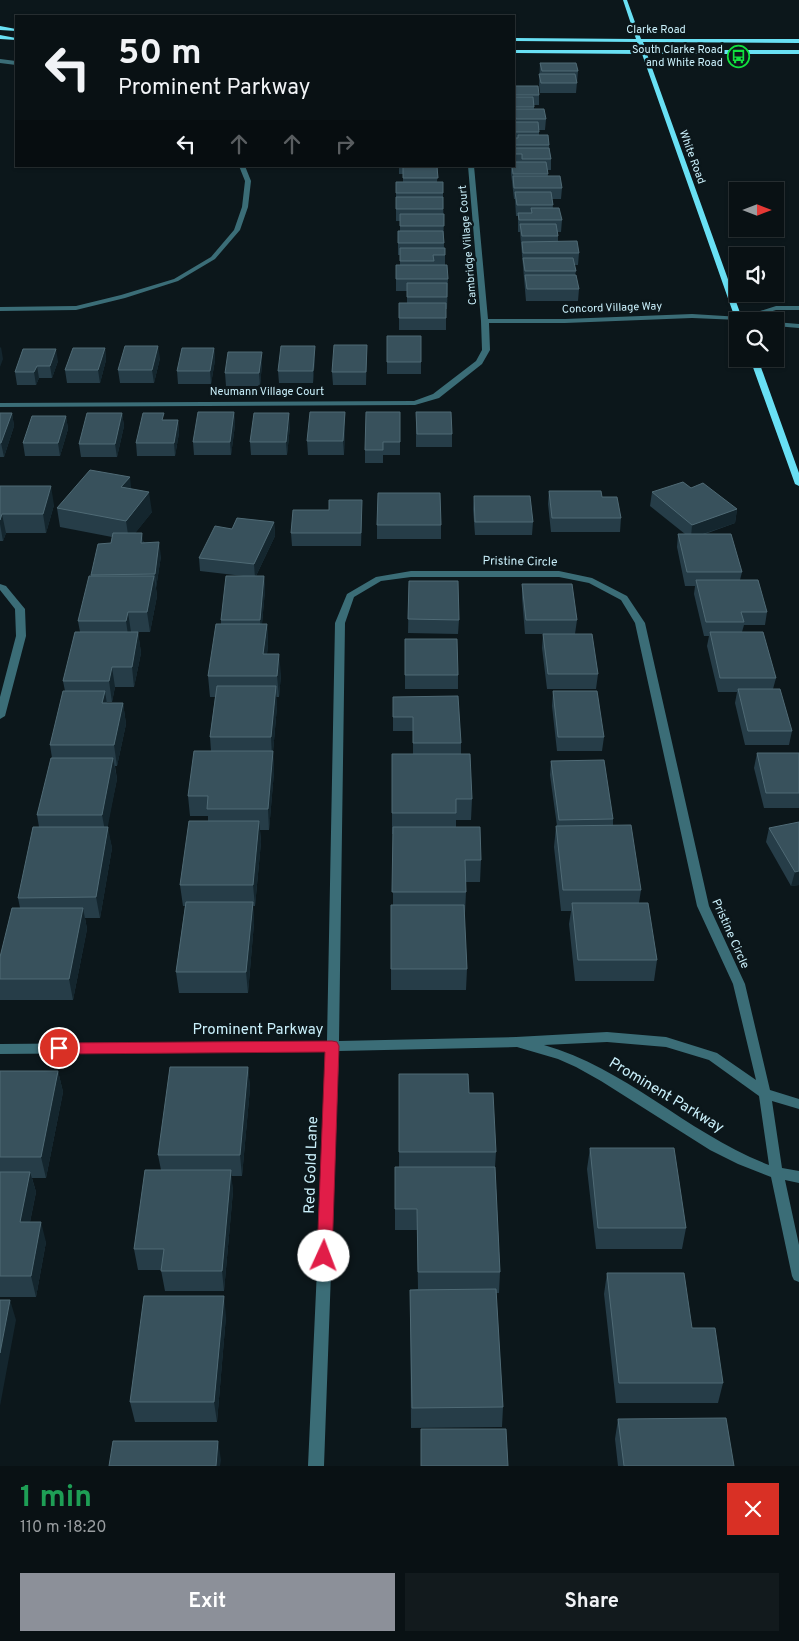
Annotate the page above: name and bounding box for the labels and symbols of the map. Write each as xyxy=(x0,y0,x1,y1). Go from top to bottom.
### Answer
street label: Clarke Road xyxy=(626,23,686,37)
place label: South Clarke Road and White Road xyxy=(632,43,723,70)
bus stop icon: South Clarke Road and White Road xyxy=(727,44,751,68)
street label: White Road xyxy=(676,128,708,186)
north arrow xyxy=(729,182,784,238)
street label: Cambridge Village Court xyxy=(456,184,480,306)
street label: Concord Village Way xyxy=(562,299,663,317)
street label: Neumann Village Court xyxy=(210,385,324,399)
street label: Pristine Circle xyxy=(482,553,558,571)
street label: Pristine Circle xyxy=(707,896,753,972)
street label: Prominent Parkway xyxy=(192,1021,324,1040)
pin xyxy=(38,1027,80,1069)
street label: Prominent Parkway xyxy=(605,1054,727,1138)
street label: Red Gold Lane xyxy=(301,1116,323,1214)
position arrow xyxy=(297,1229,349,1281)

